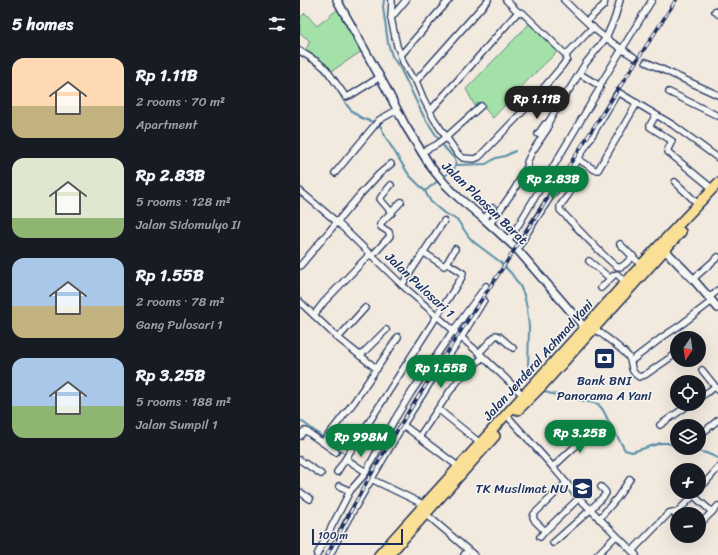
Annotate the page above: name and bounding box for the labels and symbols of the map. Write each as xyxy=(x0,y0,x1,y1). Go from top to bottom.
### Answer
pin: Rp 1.11B xyxy=(496,86,578,120)
street label: Jalan Plaosan Barat xyxy=(436,155,534,251)
pin: Rp 2.83B xyxy=(512,166,594,200)
street label: Jalan Pulosari 1 xyxy=(379,246,461,324)
street label: Jalan Jenderal Achmad Yani xyxy=(476,294,599,427)
north arrow xyxy=(670,331,706,367)
bank icon: Bank BNI Panorama A Yani xyxy=(591,345,617,371)
pin: Rp 1.55B xyxy=(400,355,482,389)
place label: Bank BNI Panorama A Yani xyxy=(557,369,652,407)
pin: Rp 3.25B xyxy=(539,420,621,454)
pin: Rp 998M xyxy=(324,424,398,458)
school or university icon: TK Muslimat NU xyxy=(570,475,596,501)
place label: TK Muslimat NU xyxy=(476,477,568,500)
scale bar xyxy=(312,527,403,546)

